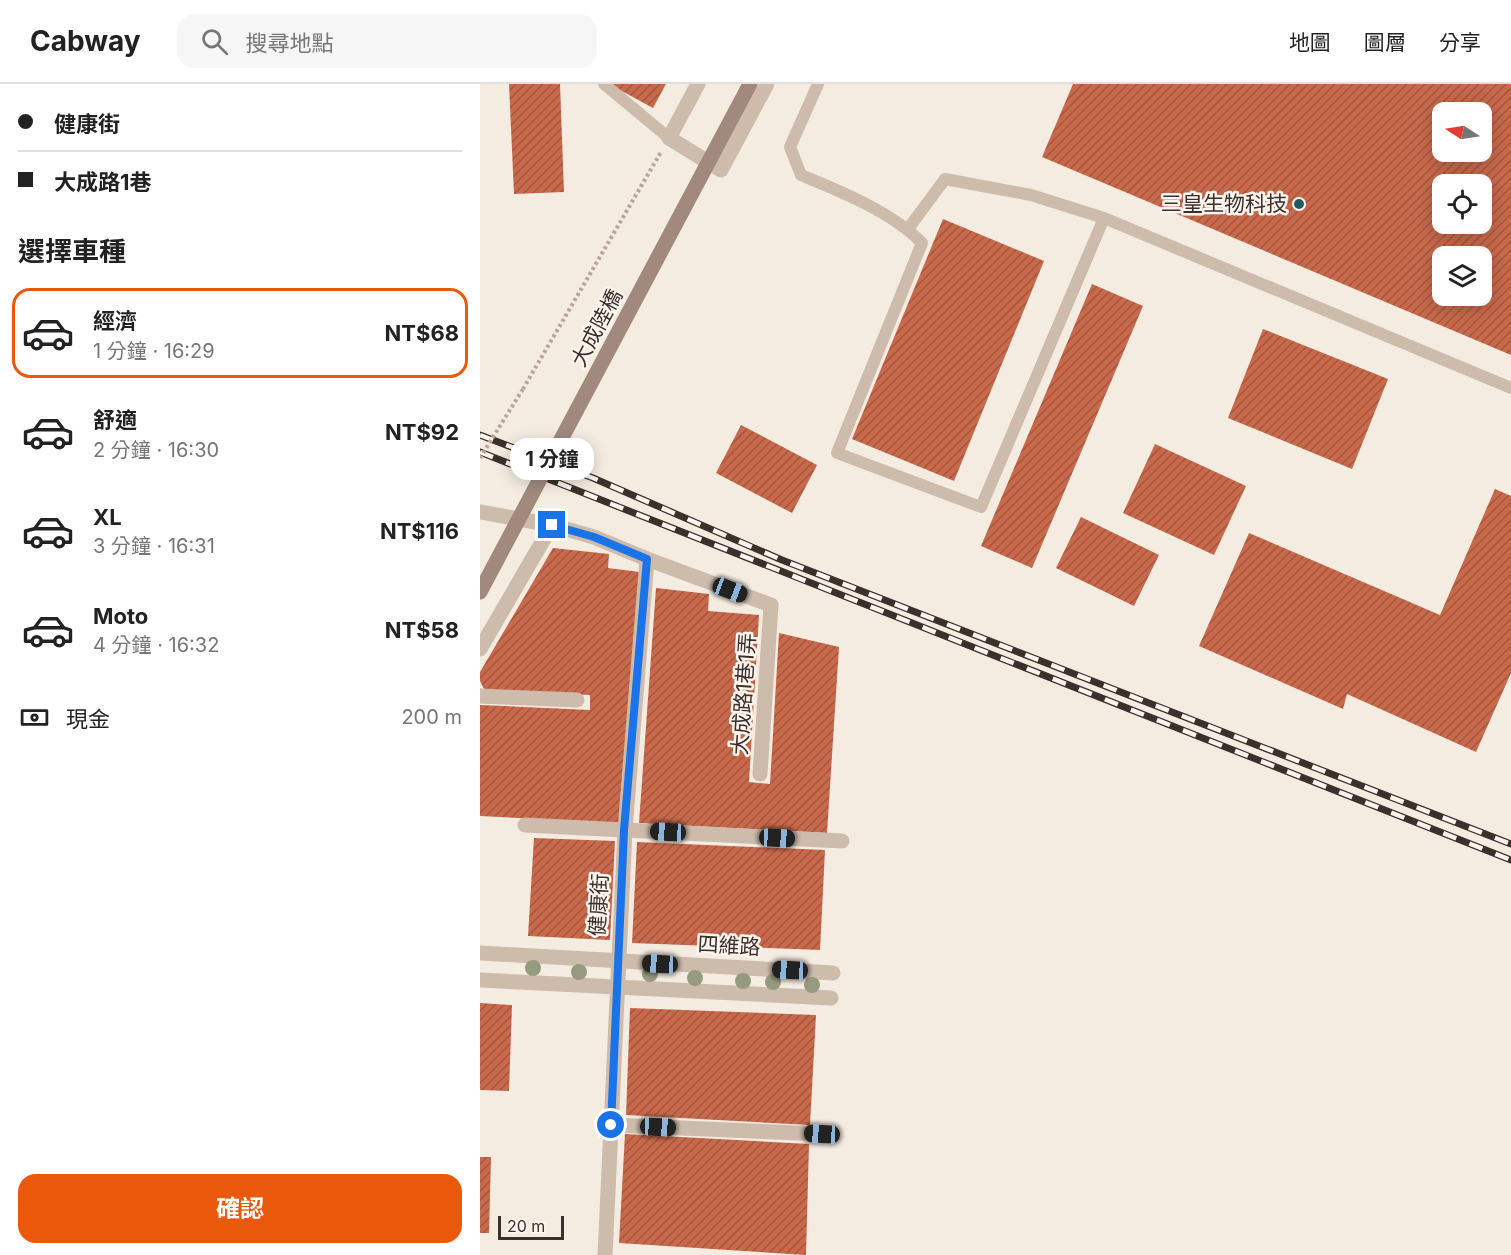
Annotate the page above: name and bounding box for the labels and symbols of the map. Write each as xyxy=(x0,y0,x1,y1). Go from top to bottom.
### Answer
north arrow xyxy=(1432,102,1492,162)
place label: 三皇生物科技 xyxy=(1161,191,1287,216)
marker: 三皇生物科技 xyxy=(1292,197,1306,211)
street label: 大成陸橋 xyxy=(566,285,627,371)
callout: 1 分鐘 xyxy=(510,438,594,480)
route end xyxy=(538,511,565,538)
car xyxy=(710,575,750,605)
street label: 大成路1巷1弄 xyxy=(727,632,760,756)
car xyxy=(650,822,686,842)
car xyxy=(759,828,795,848)
street label: 健康街 xyxy=(584,873,613,937)
street label: 四維路 xyxy=(697,931,761,960)
car xyxy=(642,954,678,974)
car xyxy=(772,960,808,980)
route start xyxy=(597,1111,624,1138)
car xyxy=(640,1117,676,1137)
car xyxy=(804,1124,840,1144)
scale bar xyxy=(498,1213,564,1240)

